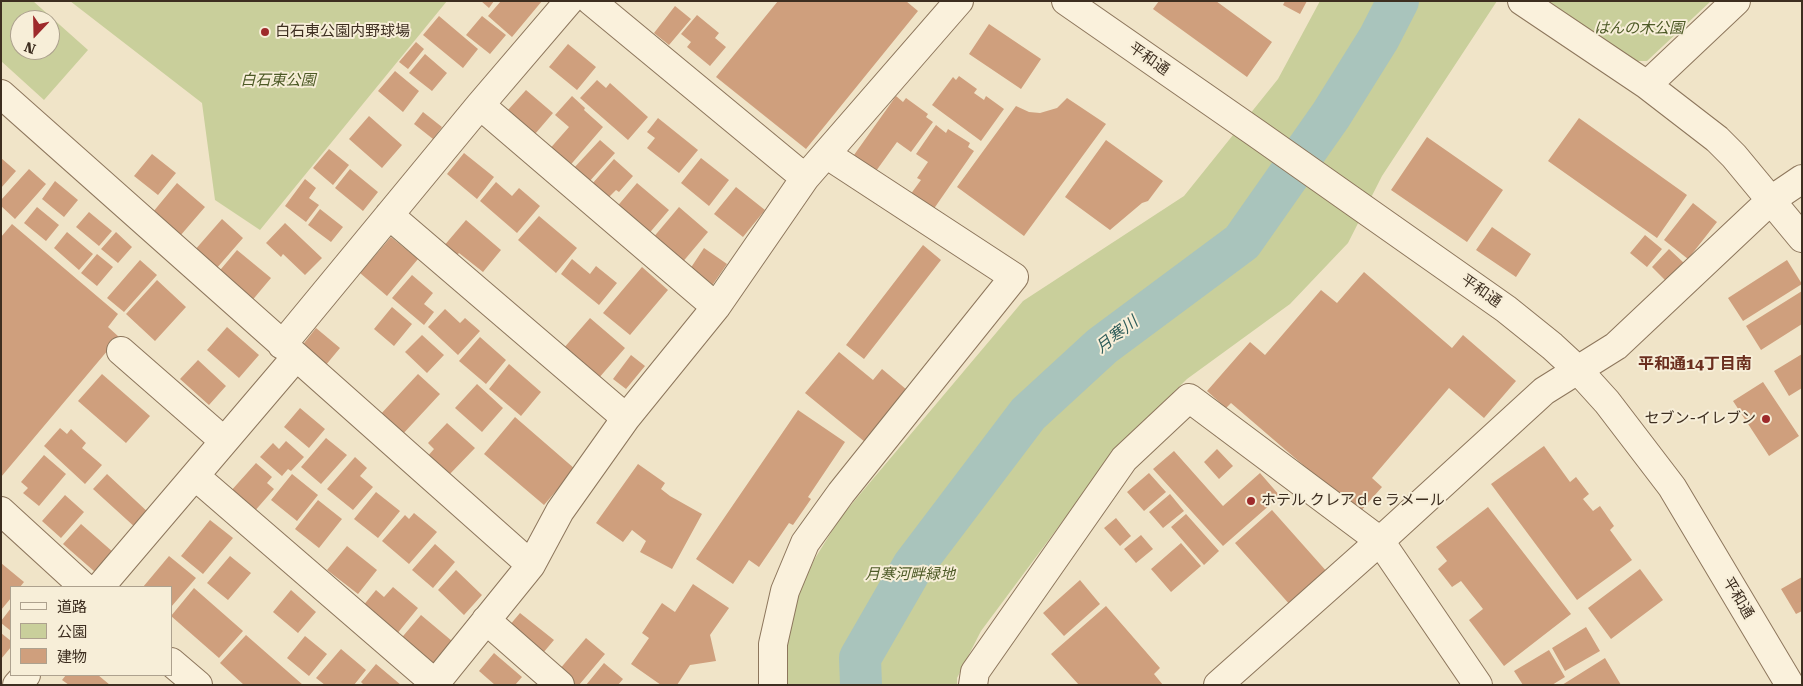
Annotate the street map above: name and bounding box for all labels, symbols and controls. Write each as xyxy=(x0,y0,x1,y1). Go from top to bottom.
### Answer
north arrow xyxy=(10,10,60,60)
park label: はんの木公園 xyxy=(1594,20,1684,38)
place label: 白石東公園内野球場 xyxy=(275,23,410,41)
marker: 白石東公園内野球場 xyxy=(259,26,271,38)
text: N xyxy=(22,39,38,57)
street label: 平和通 xyxy=(1125,39,1173,79)
park label: 白石東公園 xyxy=(241,72,315,90)
street label: 平和通 xyxy=(1457,271,1505,311)
water label: 月寒川 xyxy=(1092,313,1142,357)
district label: 平和通14丁目南 xyxy=(1638,354,1752,374)
place label: セブン-イレブン xyxy=(1644,410,1756,428)
marker: セブン-イレブン xyxy=(1760,413,1772,425)
place label: ホテル クレアｄｅラメール xyxy=(1261,492,1445,510)
marker: ホテル クレアｄｅラメール xyxy=(1245,495,1257,507)
park label: 月寒河畔緑地 xyxy=(865,566,955,584)
street label: 平和通 xyxy=(1719,574,1757,622)
legend xyxy=(10,586,172,676)
text: 道路 xyxy=(57,598,87,616)
text: 公園 xyxy=(57,623,87,641)
text: 建物 xyxy=(57,648,87,666)

